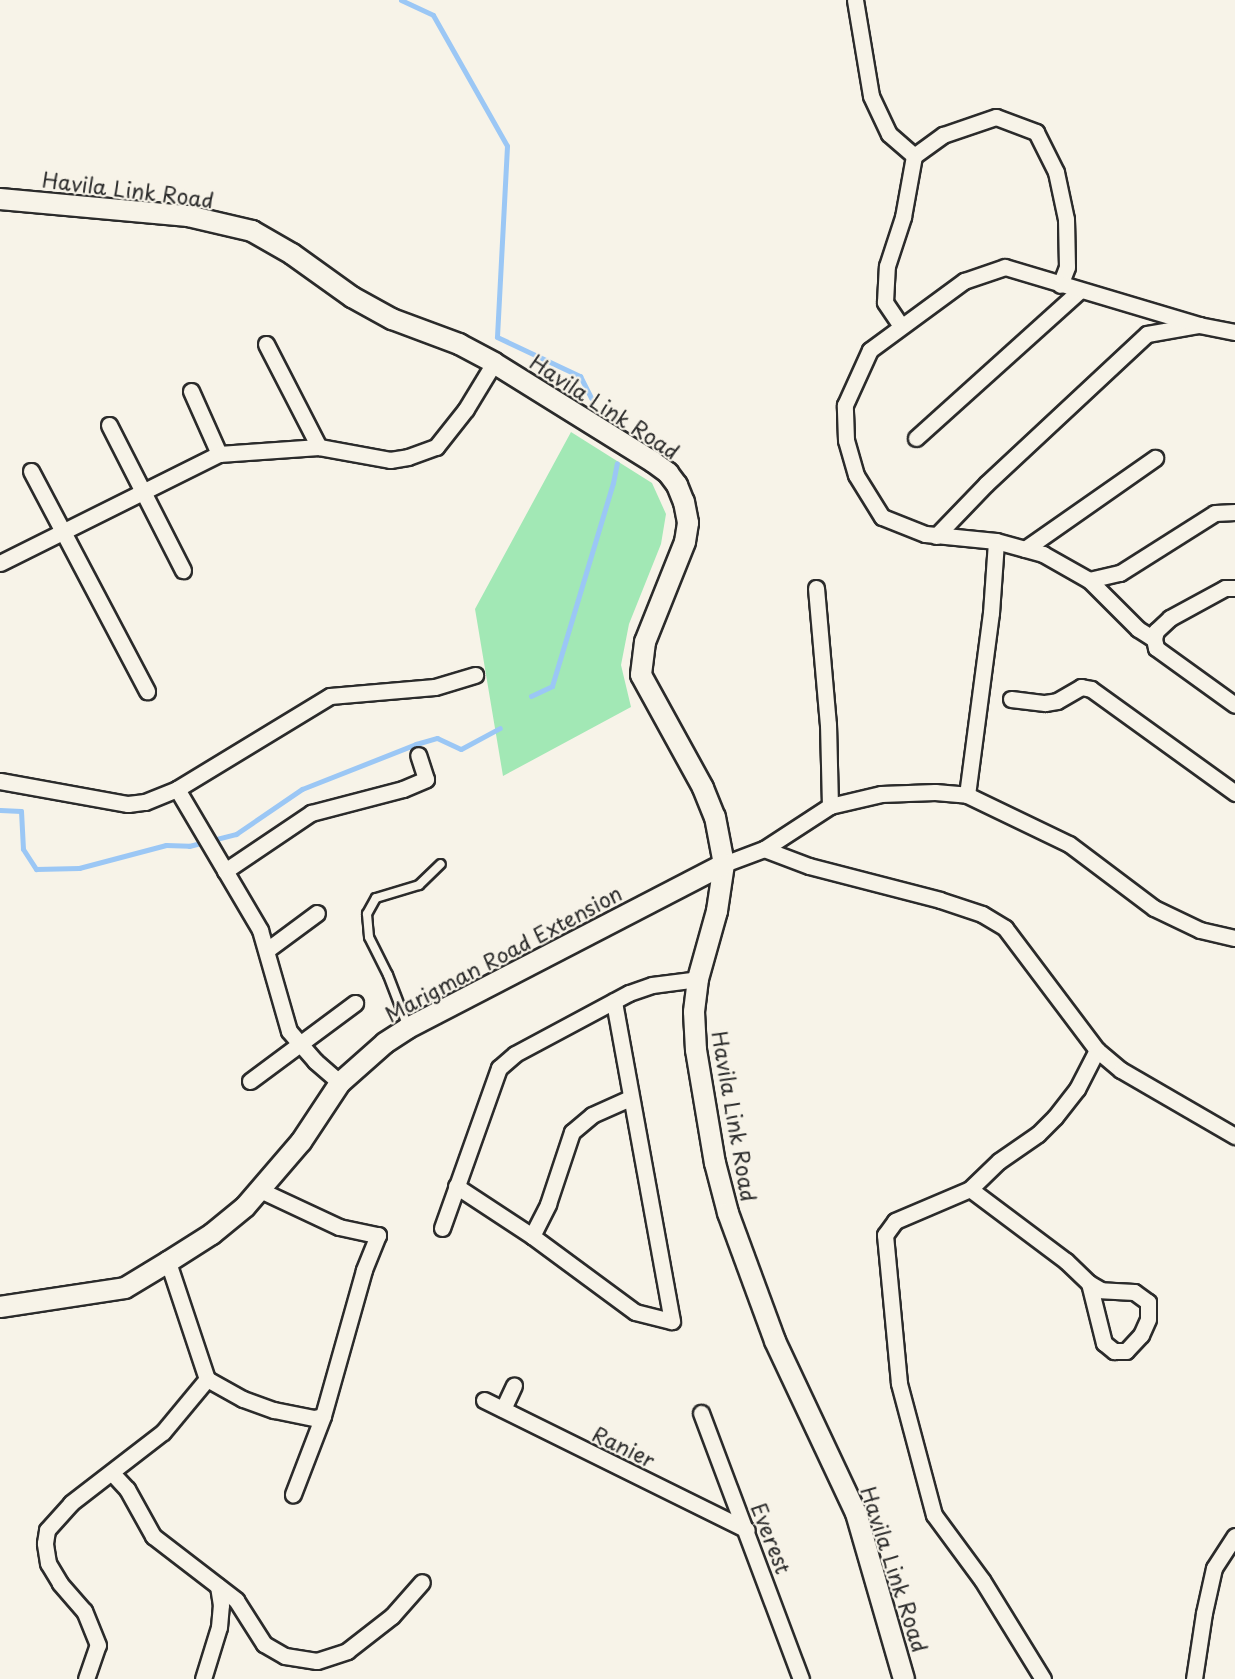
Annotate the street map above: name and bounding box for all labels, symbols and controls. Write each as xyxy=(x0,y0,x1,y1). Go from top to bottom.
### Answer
street label: Havila Link Road xyxy=(41,166,215,212)
street label: Havila Link Road xyxy=(526,348,684,464)
street label: Marigman Road Extension xyxy=(380,880,626,1026)
street label: Havila Link Road xyxy=(708,1029,762,1203)
street label: Ranier xyxy=(589,1420,659,1472)
street label: Havila Link Road xyxy=(856,1483,934,1655)
street label: Everest xyxy=(747,1499,797,1577)

